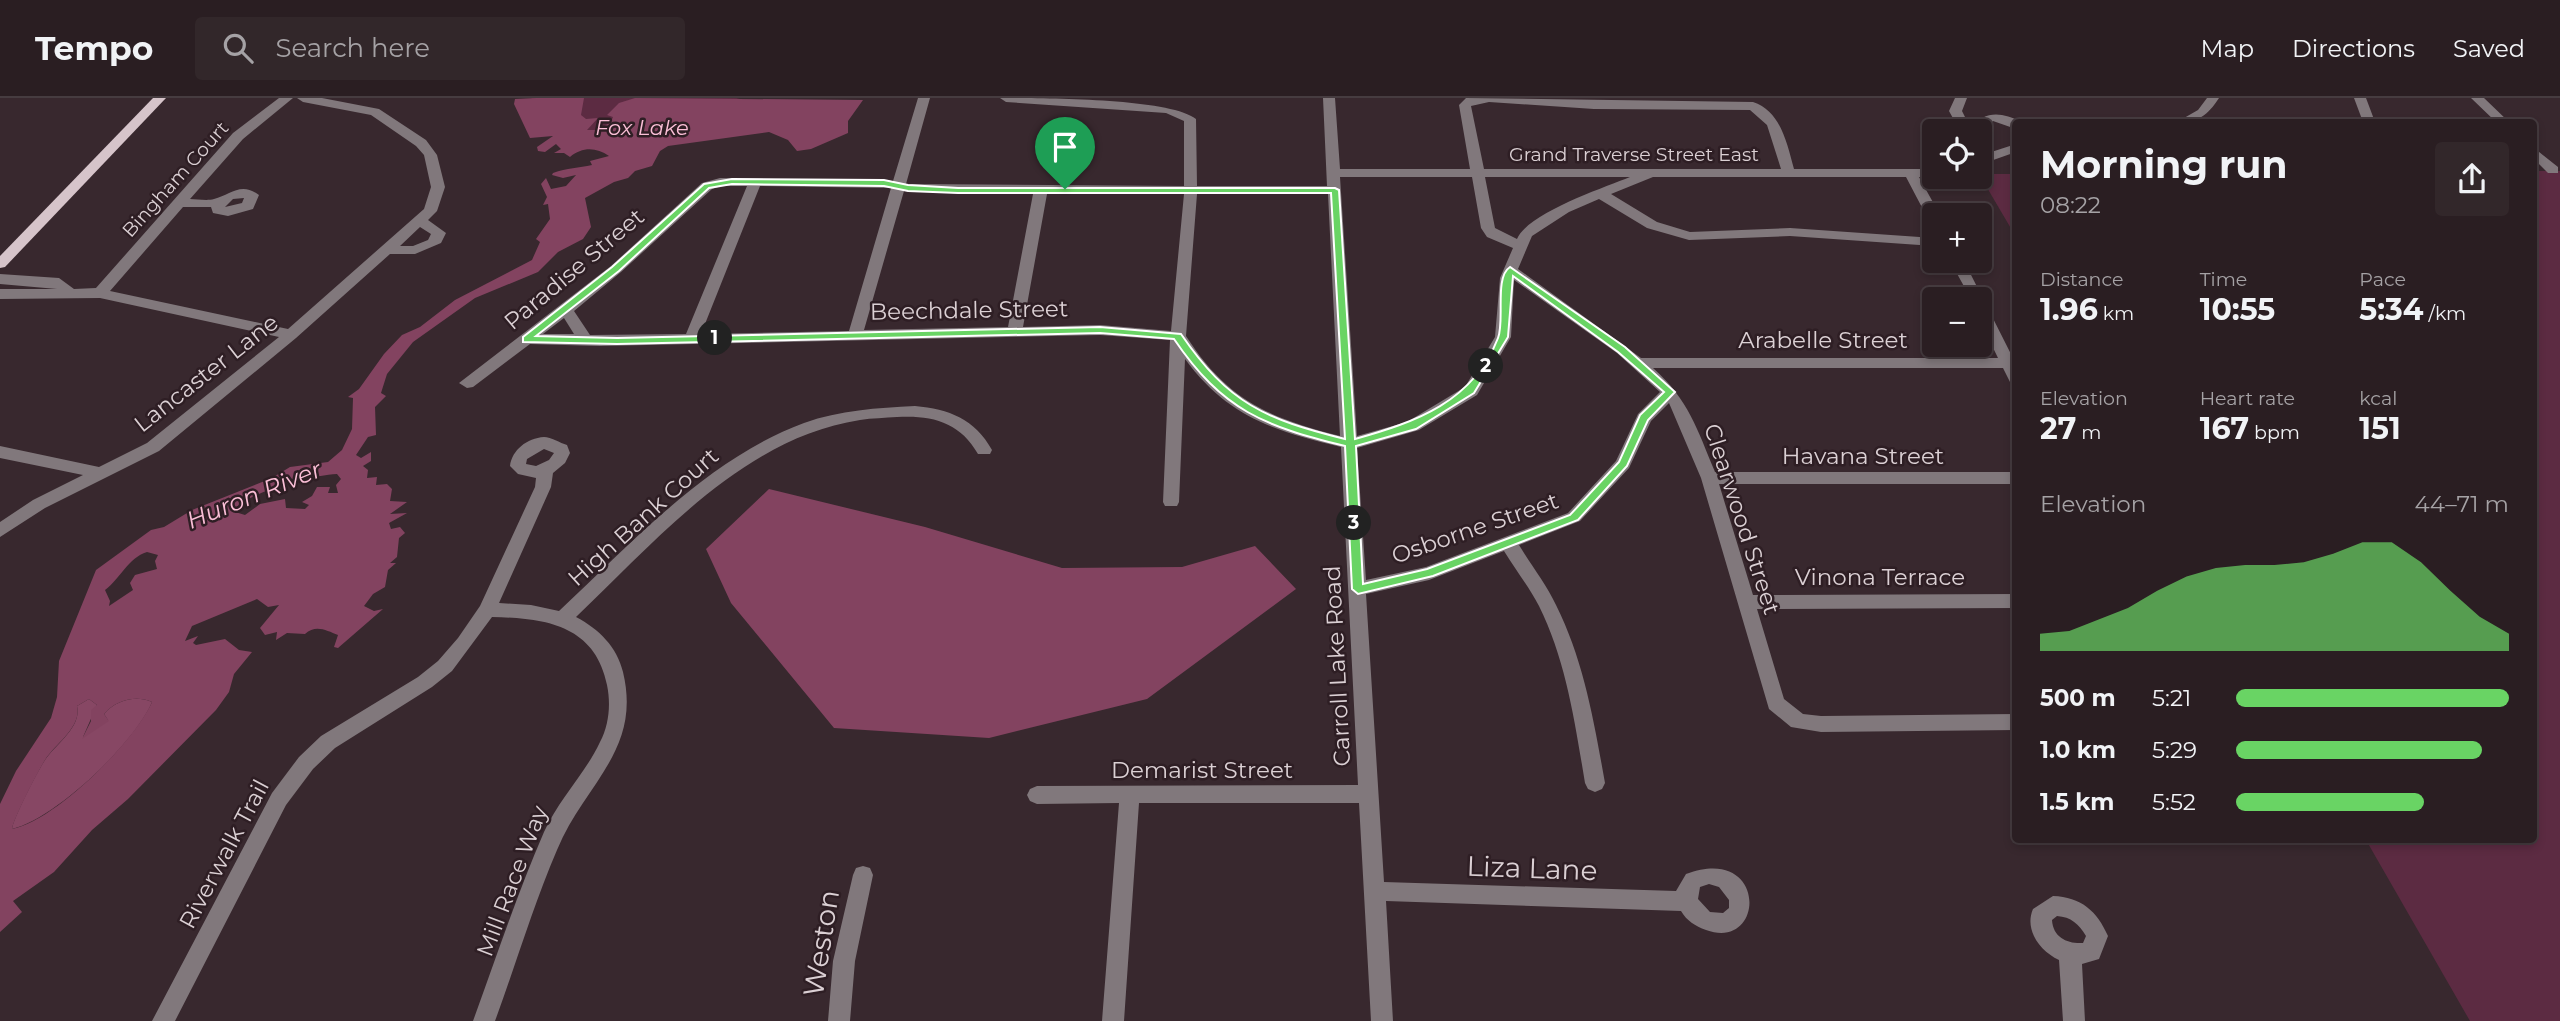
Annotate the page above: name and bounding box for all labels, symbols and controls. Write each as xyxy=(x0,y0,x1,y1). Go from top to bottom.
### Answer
search box xyxy=(195,17,685,80)
text: Tempo xyxy=(35,28,153,68)
icon: search xyxy=(219,29,257,67)
text: Search here xyxy=(275,32,430,64)
text: Map xyxy=(2201,34,2254,63)
text: Directions xyxy=(2292,34,2415,63)
text: Saved xyxy=(2453,34,2525,63)
water label: Fox Lake xyxy=(595,115,689,140)
street label: Bingham Court xyxy=(117,117,234,242)
pin xyxy=(1035,117,1095,189)
map controls xyxy=(1922,119,1992,357)
button: locate xyxy=(1922,119,1992,189)
icon: arrive xyxy=(1046,128,1084,166)
text: Morning run xyxy=(2040,141,2288,188)
button: share xyxy=(2435,142,2509,216)
street label: Grand Traverse Street East xyxy=(1509,143,1759,166)
text: 08:22 xyxy=(2040,191,2101,219)
street label: Paradise Street xyxy=(498,202,650,336)
button: + xyxy=(1922,203,1992,273)
text: Distance xyxy=(2040,268,2123,291)
text: Time xyxy=(2200,268,2247,291)
text: Pace xyxy=(2359,268,2406,291)
button: − xyxy=(1922,287,1992,357)
text: 1.96 xyxy=(2040,291,2098,328)
text: 10:55 xyxy=(2200,291,2275,328)
text: 5:34 xyxy=(2359,291,2423,328)
street label: Beechdale Street xyxy=(870,294,1068,326)
text: km xyxy=(2098,302,2134,325)
text: /km xyxy=(2423,302,2466,325)
street label: Lancaster Lane xyxy=(128,308,284,438)
pin: 1 xyxy=(698,320,732,356)
text: 1 xyxy=(711,326,718,349)
street label: Arabelle Street xyxy=(1738,326,1908,354)
pin: 2 xyxy=(1468,348,1504,384)
text: 2 xyxy=(1480,354,1491,377)
text: Elevation xyxy=(2040,387,2128,410)
text: Heart rate xyxy=(2200,387,2295,410)
text: kcal xyxy=(2359,387,2397,410)
text: 27 xyxy=(2040,410,2076,447)
text: 167 xyxy=(2200,410,2249,447)
text: 151 xyxy=(2359,410,2401,447)
street label: Clearwood Street xyxy=(1698,420,1786,618)
text: m xyxy=(2076,421,2101,444)
text: bpm xyxy=(2249,421,2300,444)
street label: High Bank Court xyxy=(562,442,724,592)
street label: Havana Street xyxy=(1782,442,1944,470)
water label: Huron River xyxy=(182,454,327,535)
street label: Osborne Street xyxy=(1388,486,1562,570)
text: Elevation xyxy=(2040,490,2146,518)
text: 44–71 m xyxy=(2415,490,2509,518)
pin: 3 xyxy=(1336,506,1372,540)
text: 3 xyxy=(1348,511,1359,534)
street label: Vinona Terrace xyxy=(1795,563,1965,591)
street label: Carroll Lake Road xyxy=(1318,565,1356,767)
text: 500 m xyxy=(2040,684,2116,712)
text: 5:21 xyxy=(2152,684,2191,712)
text: 1.0 km xyxy=(2040,736,2116,764)
text: 5:29 xyxy=(2152,736,2197,764)
street label: Demarist Street xyxy=(1111,756,1293,784)
street label: Riverwalk Trail xyxy=(173,775,275,933)
text: 1.5 km xyxy=(2040,788,2114,816)
text: 5:52 xyxy=(2152,788,2196,816)
street label: Mill Race Way xyxy=(470,801,554,960)
street label: Liza Lane xyxy=(1466,849,1598,887)
street label: Weston xyxy=(796,887,846,999)

